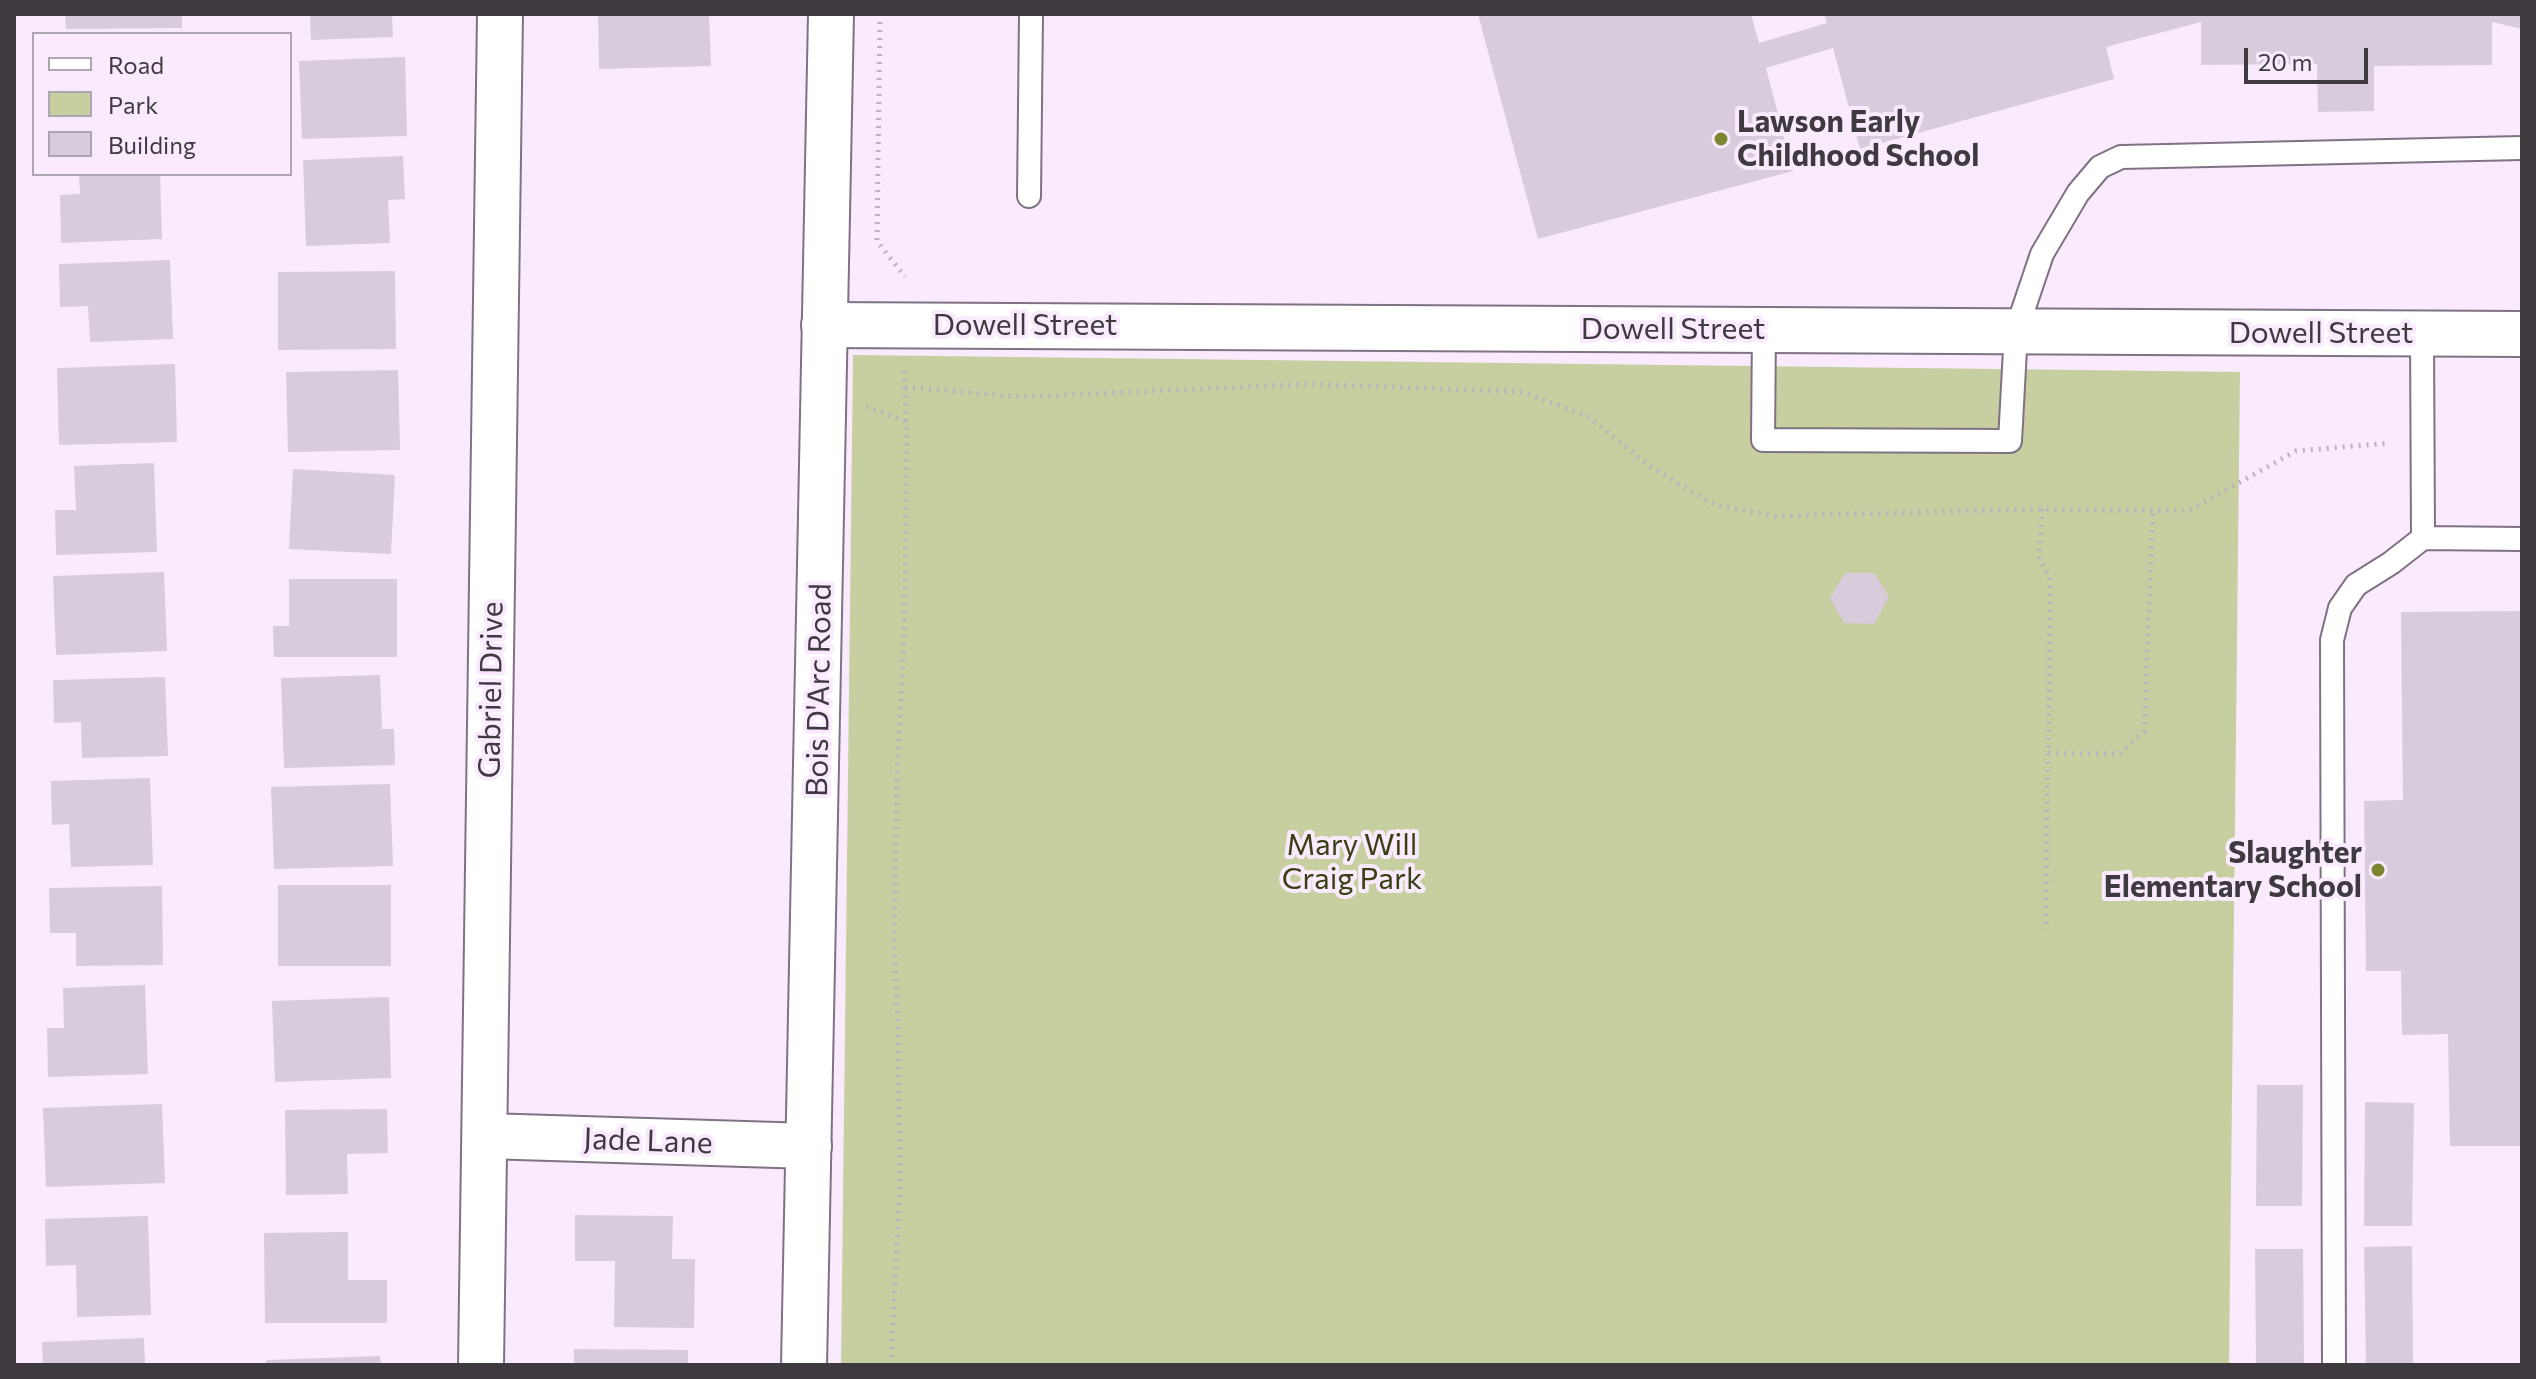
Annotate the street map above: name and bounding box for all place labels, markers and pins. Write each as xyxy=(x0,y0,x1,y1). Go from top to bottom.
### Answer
place label: Lawson Early Childhood School xyxy=(1737,104,1979,174)
marker: Lawson Early Childhood School xyxy=(1712,130,1730,148)
place label: Slaughter Elementary School xyxy=(2104,835,2362,906)
marker: Slaughter Elementary School xyxy=(2369,861,2387,879)

